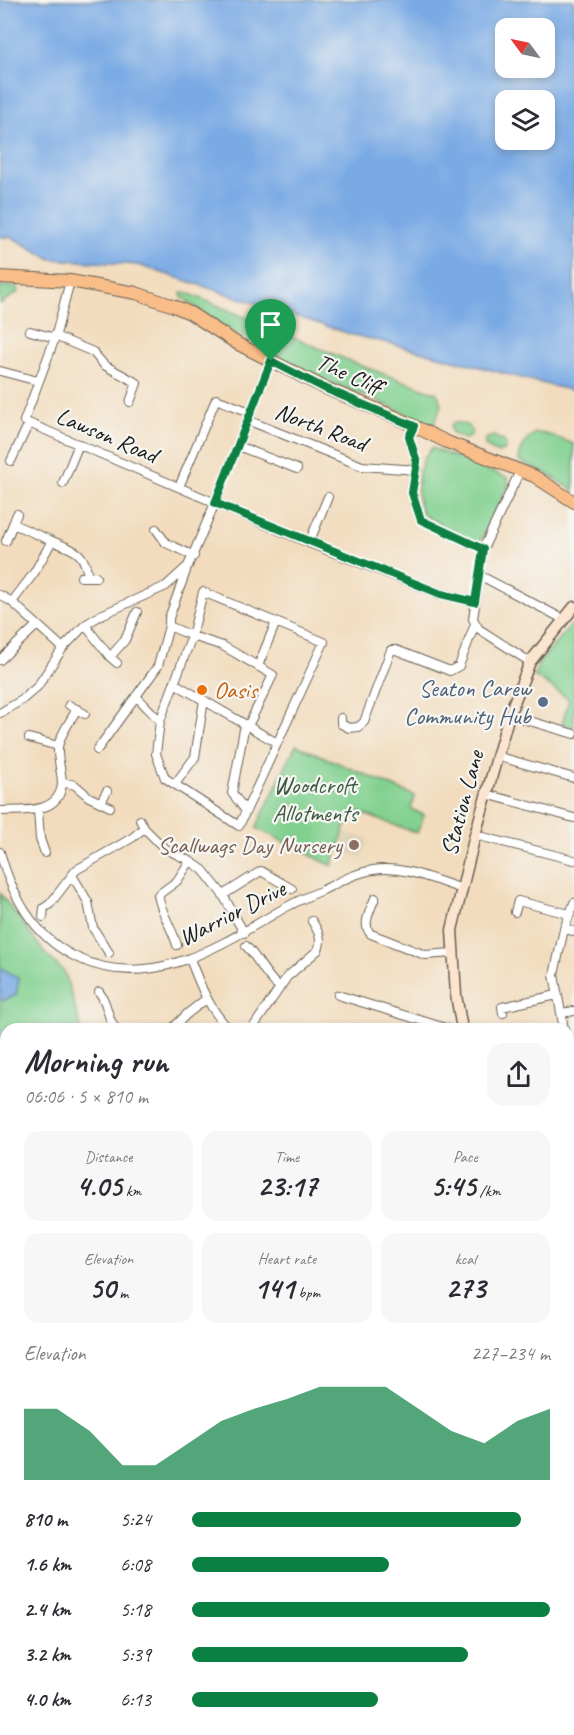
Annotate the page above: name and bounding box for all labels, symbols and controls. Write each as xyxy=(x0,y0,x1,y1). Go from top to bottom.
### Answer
north arrow xyxy=(495,18,555,78)
map controls xyxy=(495,18,555,150)
button: layers xyxy=(495,90,555,150)
pin xyxy=(245,299,296,361)
icon: arrive xyxy=(254,308,287,341)
street label: The Cliff xyxy=(312,346,391,404)
street label: North Road xyxy=(271,396,374,459)
street label: Lawson Road xyxy=(52,400,165,471)
place label: Seaton Carew Community Hub xyxy=(404,673,533,731)
place label: Oasis xyxy=(214,675,259,705)
marker: Oasis xyxy=(195,683,209,697)
marker: Seaton Carew Community Hub xyxy=(536,695,550,709)
street label: Station Lane xyxy=(434,745,491,859)
park label: Woodcroft Allotments xyxy=(273,770,360,828)
place label: Scallwags Day Nursery xyxy=(158,830,344,860)
marker: Scallwags Day Nursery xyxy=(347,838,361,852)
street label: Warrior Drive xyxy=(174,872,292,953)
text: Morning run xyxy=(24,1040,168,1082)
button: share xyxy=(487,1043,550,1106)
text: 06:06 · 5 × 810 m xyxy=(24,1084,148,1109)
text: Distance xyxy=(85,1147,133,1167)
text: Time xyxy=(275,1147,299,1167)
text: Pace xyxy=(453,1147,478,1167)
text: 4.05 xyxy=(76,1167,122,1205)
text: 23:17 xyxy=(257,1167,317,1205)
text: 5:45 xyxy=(430,1167,476,1205)
text: km xyxy=(122,1181,141,1201)
text: /km xyxy=(476,1181,500,1201)
text: Elevation xyxy=(84,1249,133,1269)
text: Heart rate xyxy=(258,1249,316,1269)
text: kcal xyxy=(455,1249,476,1269)
text: 50 xyxy=(89,1269,116,1307)
text: 141 xyxy=(254,1269,294,1307)
text: 273 xyxy=(445,1269,486,1307)
text: m xyxy=(116,1283,128,1303)
text: bpm xyxy=(294,1283,320,1303)
text: Elevation xyxy=(24,1341,86,1366)
text: 227–234 m xyxy=(471,1341,550,1366)
text: 810 m xyxy=(24,1507,67,1532)
text: 5:24 xyxy=(120,1507,151,1532)
text: 1.6 km xyxy=(24,1552,71,1577)
text: 6:08 xyxy=(120,1552,151,1577)
text: 2.4 km xyxy=(24,1597,71,1622)
text: 5:18 xyxy=(120,1597,151,1622)
text: 3.2 km xyxy=(24,1642,71,1667)
text: 5:39 xyxy=(120,1642,151,1667)
text: 4.0 km xyxy=(24,1687,71,1712)
text: 6:13 xyxy=(120,1687,151,1712)

